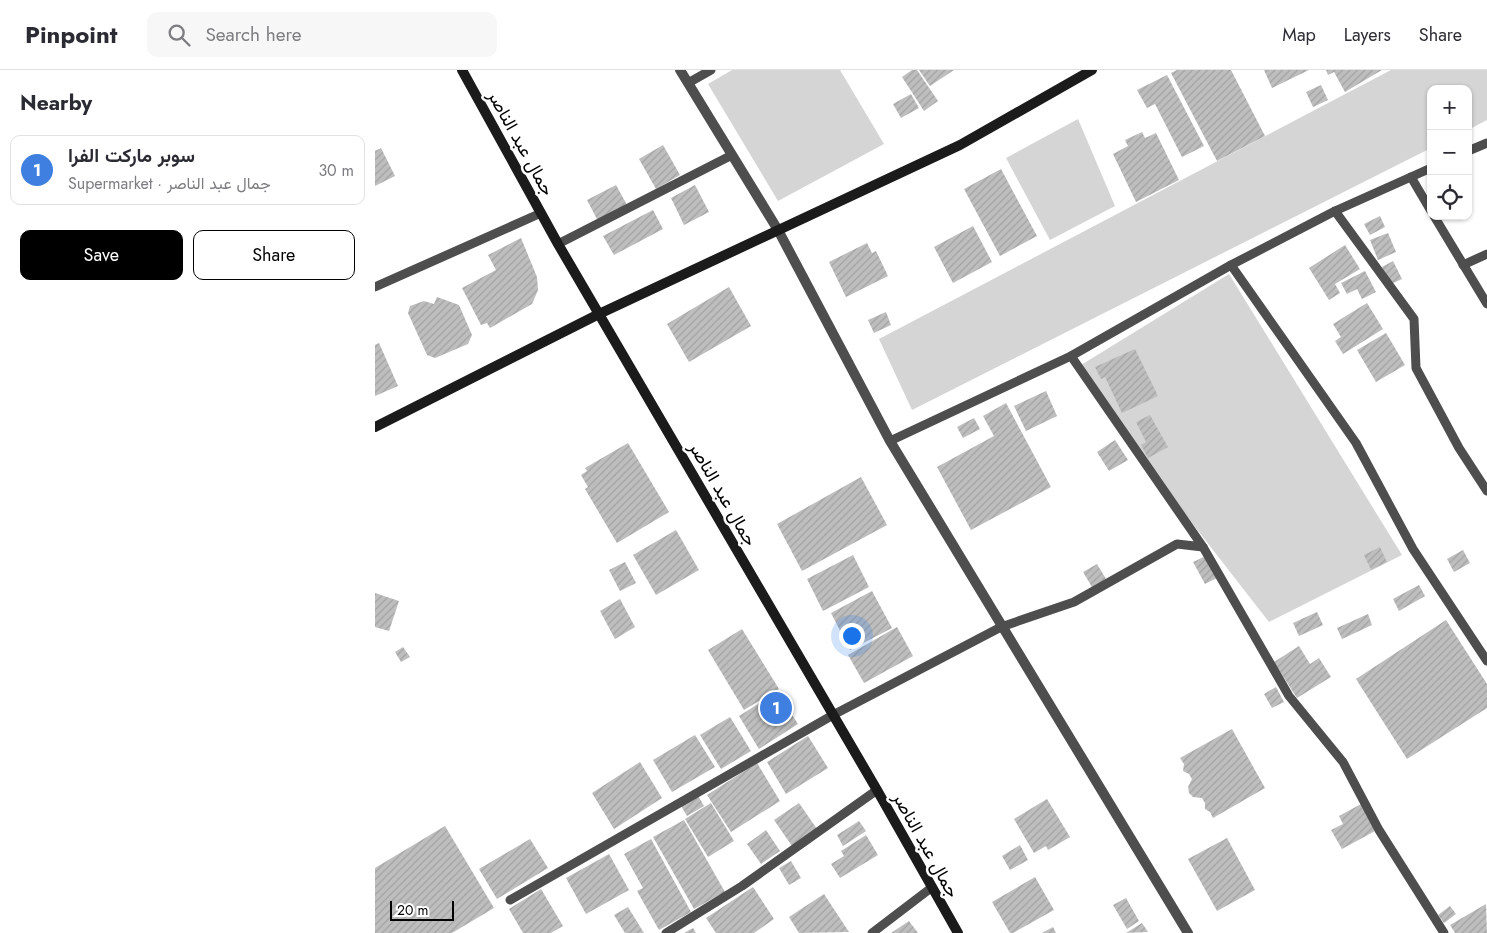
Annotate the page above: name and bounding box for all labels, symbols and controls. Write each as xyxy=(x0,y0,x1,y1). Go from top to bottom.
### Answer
search box xyxy=(147,12,497,57)
text: Pinpoint xyxy=(25,17,117,52)
icon: search xyxy=(165,21,193,49)
text: Search here xyxy=(205,21,302,48)
text: Map xyxy=(1282,22,1316,48)
text: Layers xyxy=(1344,22,1391,48)
text: Share xyxy=(1419,22,1462,48)
street label: جمال عبد الناصر xyxy=(481,85,561,200)
map controls xyxy=(1427,85,1472,220)
button: + xyxy=(1427,85,1472,130)
text: Nearby xyxy=(20,88,92,118)
button: − xyxy=(1427,130,1472,175)
text: سوبر ماركت الفرا xyxy=(68,142,195,169)
text: 1 xyxy=(33,159,41,182)
text: 30 m xyxy=(318,159,354,182)
text: Supermarket · جمال عبد الناصر xyxy=(68,172,271,195)
button: locate xyxy=(1427,175,1472,220)
button: Save xyxy=(20,230,183,280)
button: Share xyxy=(193,230,355,280)
street label: جمال عبد الناصر xyxy=(682,436,763,551)
your location xyxy=(839,623,865,649)
pin: 1 xyxy=(760,689,792,727)
street label: جمال عبد الناصر xyxy=(886,787,966,902)
scale bar xyxy=(390,898,454,921)
text: 20 m xyxy=(397,900,429,920)

